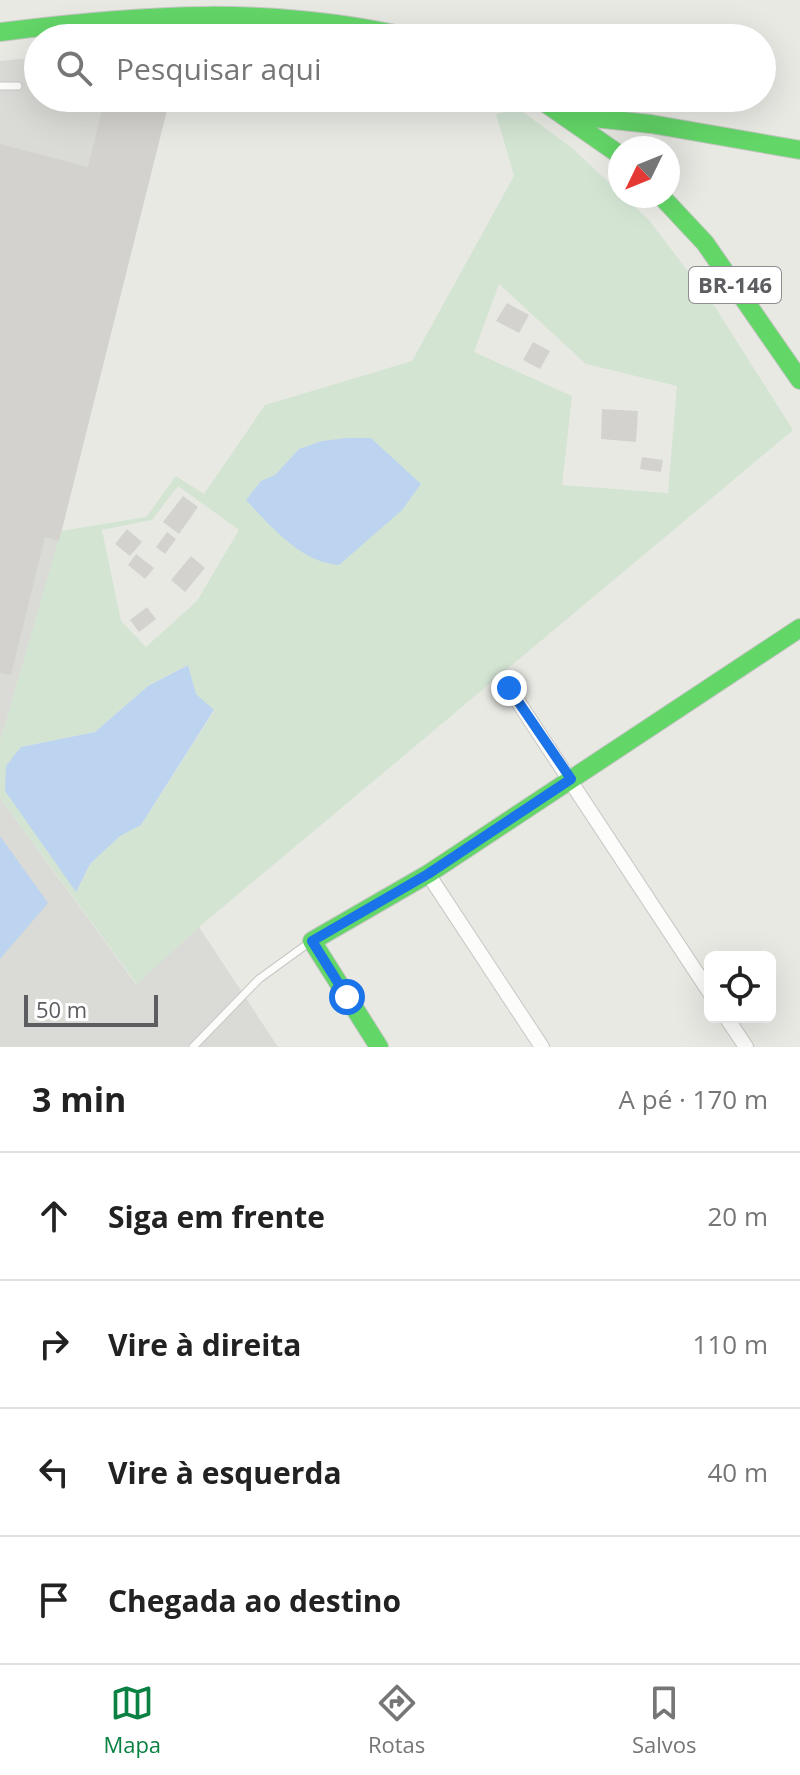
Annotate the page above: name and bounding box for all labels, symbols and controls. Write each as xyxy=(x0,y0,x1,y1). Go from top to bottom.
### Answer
search box xyxy=(24,24,776,112)
icon: search xyxy=(52,46,96,90)
text: Pesquisar aqui xyxy=(116,48,322,89)
north arrow xyxy=(608,136,680,208)
road number: BR-146 xyxy=(689,267,781,303)
route end xyxy=(491,670,527,706)
map controls xyxy=(704,951,776,1023)
button: locate xyxy=(704,951,776,1023)
route start xyxy=(329,979,365,1015)
scale bar xyxy=(24,991,158,1027)
text: 50 m xyxy=(36,994,87,1024)
text: 3 min xyxy=(32,1076,126,1122)
text: A pé · 170 m xyxy=(619,1081,768,1117)
icon: ahead xyxy=(32,1194,76,1238)
text: Siga em frente xyxy=(108,1196,325,1237)
text: 20 m xyxy=(707,1198,768,1234)
icon: right xyxy=(32,1322,76,1366)
text: Vire à direita xyxy=(108,1324,302,1365)
text: 110 m xyxy=(693,1326,768,1362)
icon: left xyxy=(32,1450,76,1494)
text: Vire à esquerda xyxy=(108,1452,342,1493)
text: 40 m xyxy=(707,1454,768,1490)
icon: arrive xyxy=(32,1578,76,1622)
text: Chegada ao destino xyxy=(108,1580,401,1621)
tab: Mapa xyxy=(103,1681,161,1759)
tab: Rotas xyxy=(368,1681,425,1759)
tab: Salvos xyxy=(632,1681,697,1759)

